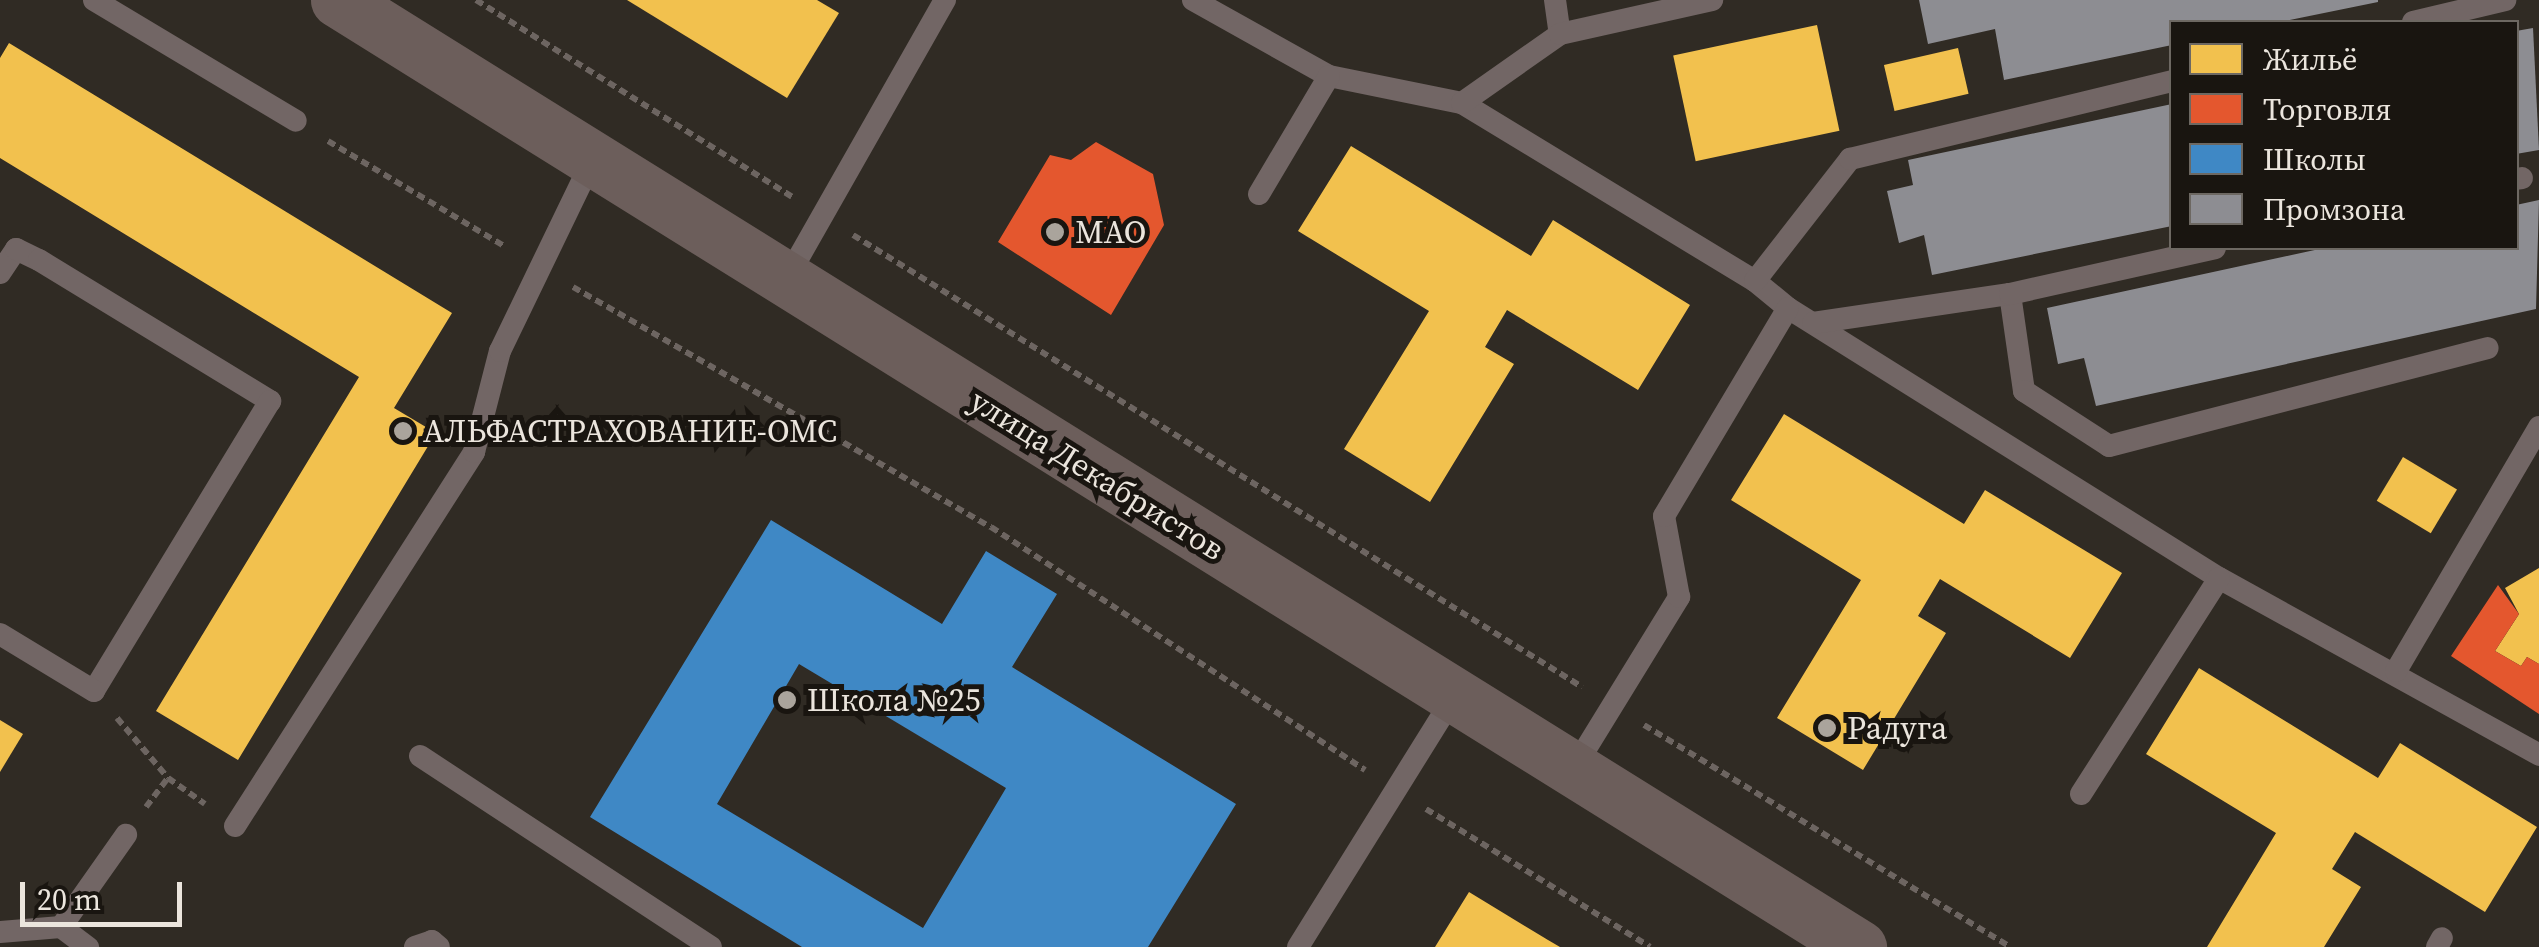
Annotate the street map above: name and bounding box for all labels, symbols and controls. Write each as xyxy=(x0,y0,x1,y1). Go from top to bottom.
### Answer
legend xyxy=(2169,20,2519,250)
text: Жильё xyxy=(2263,39,2357,80)
text: Торговля xyxy=(2263,89,2391,130)
text: Школы xyxy=(2263,139,2366,180)
text: Промзона xyxy=(2263,189,2405,230)
place label: МАО xyxy=(1075,213,1146,251)
marker: МАО xyxy=(1044,221,1066,243)
street label: улица Декабристов xyxy=(963,381,1231,569)
place label: АЛЬФАСТРАХОВАНИЕ-ОМС xyxy=(423,412,837,450)
marker: АЛЬФАСТРАХОВАНИЕ-ОМС xyxy=(392,420,414,442)
place label: Школа №25 xyxy=(807,681,981,719)
marker: Школа №25 xyxy=(776,689,798,711)
place label: Радуга xyxy=(1847,709,1947,747)
marker: Радуга xyxy=(1816,717,1838,739)
scale bar xyxy=(25,862,188,924)
text: 20 m xyxy=(37,879,101,920)

